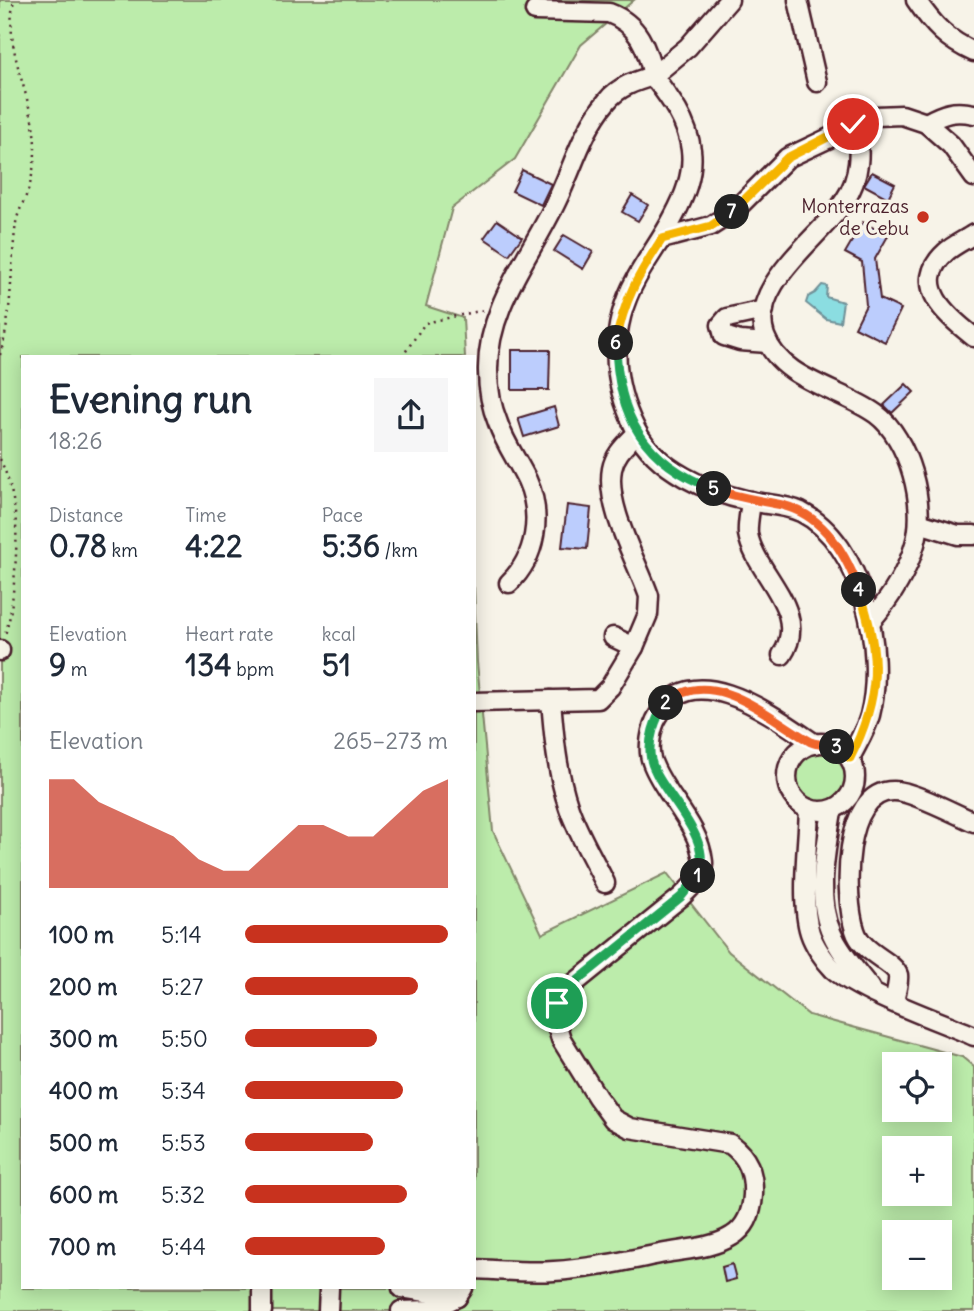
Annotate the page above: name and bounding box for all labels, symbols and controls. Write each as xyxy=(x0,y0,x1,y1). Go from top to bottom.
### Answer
pin xyxy=(823,94,883,154)
icon: check xyxy=(834,105,872,143)
pin: 7 xyxy=(714,194,750,230)
place label: Monterrazas de Cebu xyxy=(801,194,909,240)
text: 7 xyxy=(727,199,736,223)
marker: Monterrazas de Cebu xyxy=(915,209,931,225)
pin: 6 xyxy=(598,326,634,360)
text: 6 xyxy=(610,330,621,354)
text: Evening run xyxy=(49,376,252,423)
button: share xyxy=(374,378,448,452)
text: 18:26 xyxy=(49,426,102,455)
pin: 5 xyxy=(696,472,732,506)
text: 5 xyxy=(708,476,719,500)
text: Distance xyxy=(49,503,123,527)
text: Time xyxy=(185,503,226,527)
text: Pace xyxy=(322,503,363,527)
text: 0.78 xyxy=(49,527,107,565)
text: 4:22 xyxy=(185,527,242,565)
text: 5:36 xyxy=(322,527,380,565)
text: km xyxy=(107,538,138,562)
text: /km xyxy=(380,538,418,562)
pin: 4 xyxy=(842,572,876,608)
text: 4 xyxy=(853,577,864,601)
text: Elevation xyxy=(49,622,127,646)
text: Heart rate xyxy=(185,622,273,646)
text: kcal xyxy=(322,622,356,646)
text: 9 xyxy=(49,646,66,684)
text: 134 xyxy=(185,646,232,684)
text: 51 xyxy=(322,646,351,684)
text: m xyxy=(66,657,87,681)
text: bpm xyxy=(232,657,274,681)
pin: 2 xyxy=(648,686,684,720)
text: 2 xyxy=(660,690,671,714)
text: Elevation xyxy=(49,726,143,755)
text: 265–273 m xyxy=(333,726,448,755)
pin: 3 xyxy=(820,730,854,764)
text: 3 xyxy=(831,734,842,758)
pin: 1 xyxy=(680,858,716,894)
text: 1 xyxy=(694,863,701,887)
text: 100 m xyxy=(49,920,114,949)
text: 5:14 xyxy=(161,920,202,949)
text: 200 m xyxy=(49,972,118,1001)
text: 5:27 xyxy=(161,972,203,1001)
pin xyxy=(527,973,587,1033)
icon: arrive xyxy=(538,984,576,1022)
text: 300 m xyxy=(49,1024,118,1053)
text: 5:50 xyxy=(161,1024,208,1053)
map controls xyxy=(882,1052,952,1290)
button: locate xyxy=(882,1052,952,1122)
text: 400 m xyxy=(49,1076,118,1105)
text: 5:34 xyxy=(161,1076,206,1105)
text: 500 m xyxy=(49,1128,118,1157)
text: 5:53 xyxy=(161,1128,206,1157)
button: + xyxy=(882,1136,952,1206)
text: 600 m xyxy=(49,1180,118,1209)
text: 5:32 xyxy=(161,1180,205,1209)
button: − xyxy=(882,1220,952,1290)
text: 700 m xyxy=(49,1232,116,1261)
text: 5:44 xyxy=(161,1232,206,1261)

